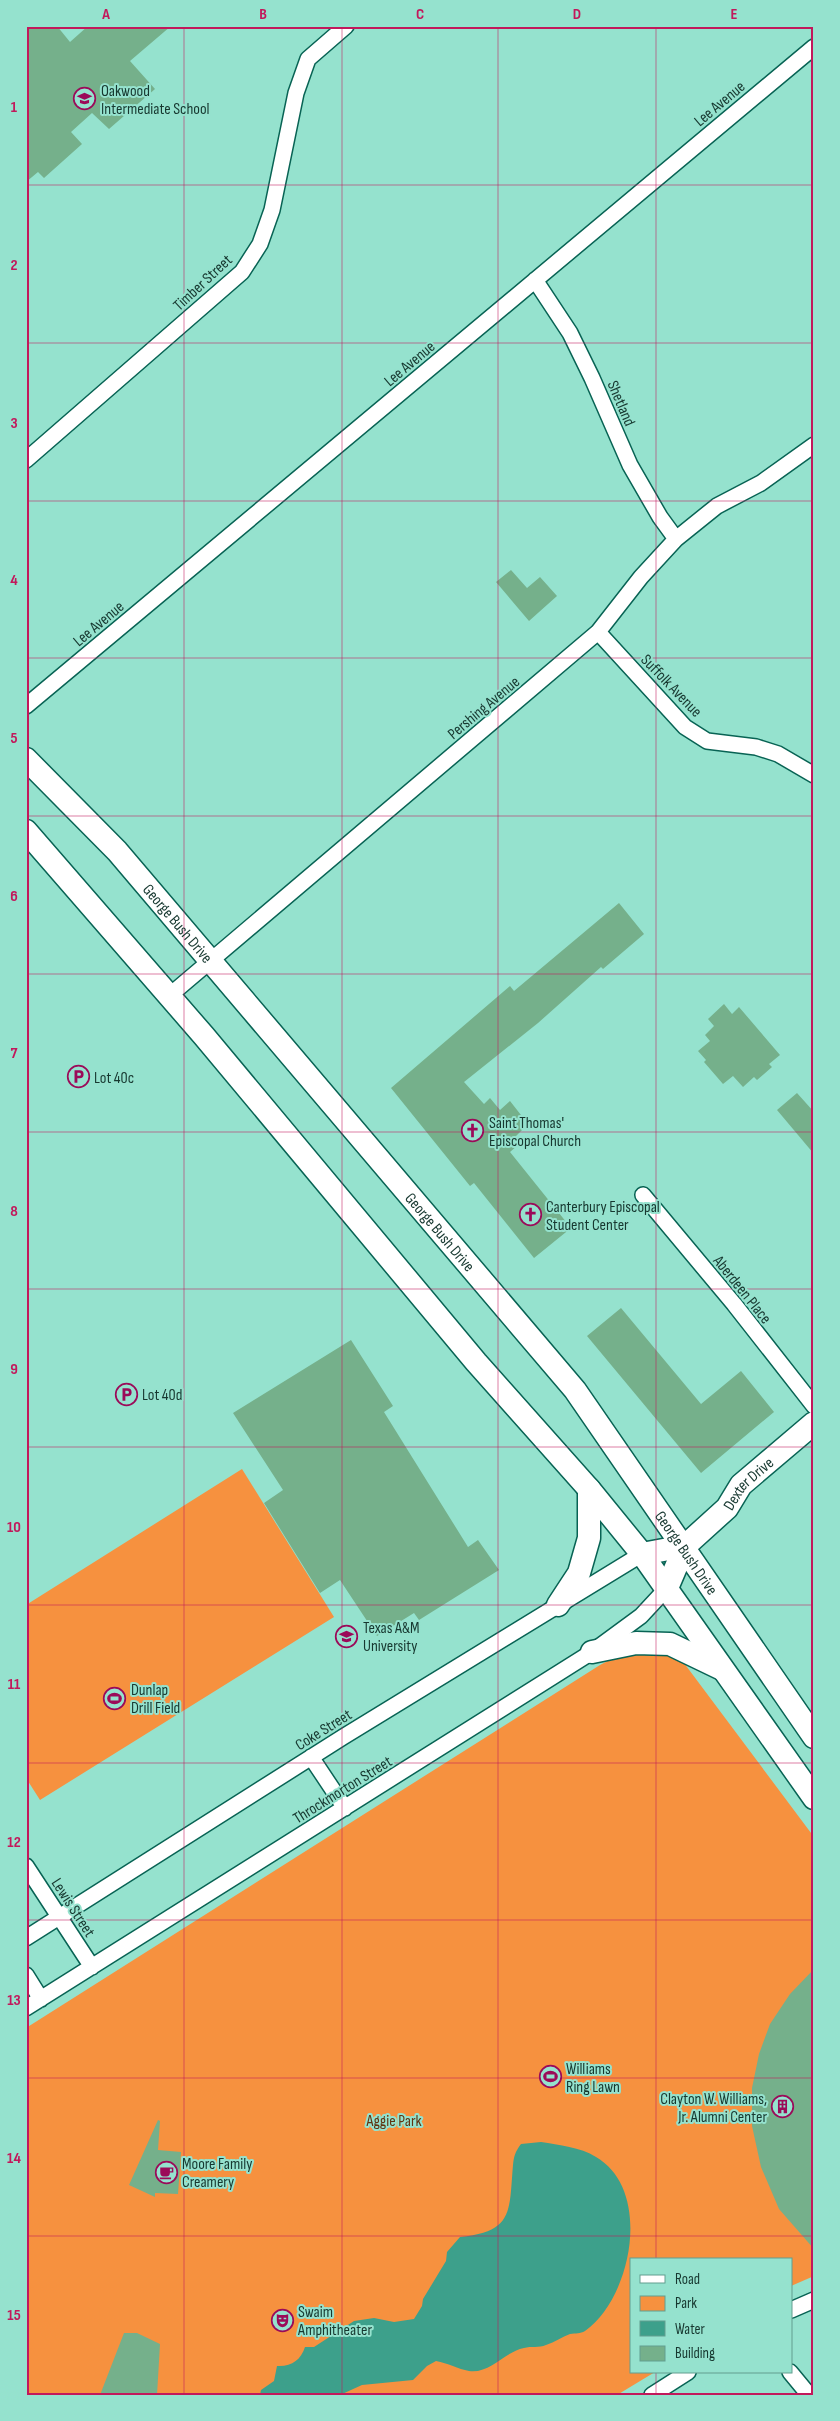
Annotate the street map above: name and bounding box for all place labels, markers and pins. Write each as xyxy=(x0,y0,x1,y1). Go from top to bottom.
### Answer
place label: Oakwood Intermediate School xyxy=(101,82,210,119)
school or university icon: Oakwood Intermediate School xyxy=(73,87,97,111)
parking icon: Lot 40c xyxy=(66,1065,90,1089)
place label: Lot 40c xyxy=(94,1069,134,1088)
place label: Saint Thomas' Episcopal Church xyxy=(489,1114,581,1151)
church icon: Saint Thomas' Episcopal Church xyxy=(461,1119,485,1143)
place label: Canterbury Episcopal Student Center xyxy=(546,1198,660,1235)
church icon: Canterbury Episcopal Student Center xyxy=(518,1203,542,1227)
parking icon: Lot 40d xyxy=(114,1382,138,1406)
place label: Lot 40d xyxy=(142,1386,182,1405)
place label: Texas A&M University xyxy=(363,1619,419,1656)
school or university icon: Texas A&M University xyxy=(335,1624,359,1648)
place label: Dunlap Drill Field xyxy=(131,1681,180,1718)
sports icon: Dunlap Drill Field xyxy=(103,1686,127,1710)
place label: Williams Ring Lawn xyxy=(566,2060,620,2097)
sports icon: Williams Ring Lawn xyxy=(538,2065,562,2089)
place label: Clayton W. Williams, Jr. Alumni Center xyxy=(660,2090,767,2127)
building icon: Clayton W. Williams, Jr. Alumni Center xyxy=(771,2095,795,2119)
place label: Moore Family Creamery xyxy=(182,2155,252,2192)
cafe icon: Moore Family Creamery xyxy=(154,2160,178,2184)
place label: Swaim Amphitheater xyxy=(297,2303,372,2340)
theatre icon: Swaim Amphitheater xyxy=(270,2308,294,2332)

